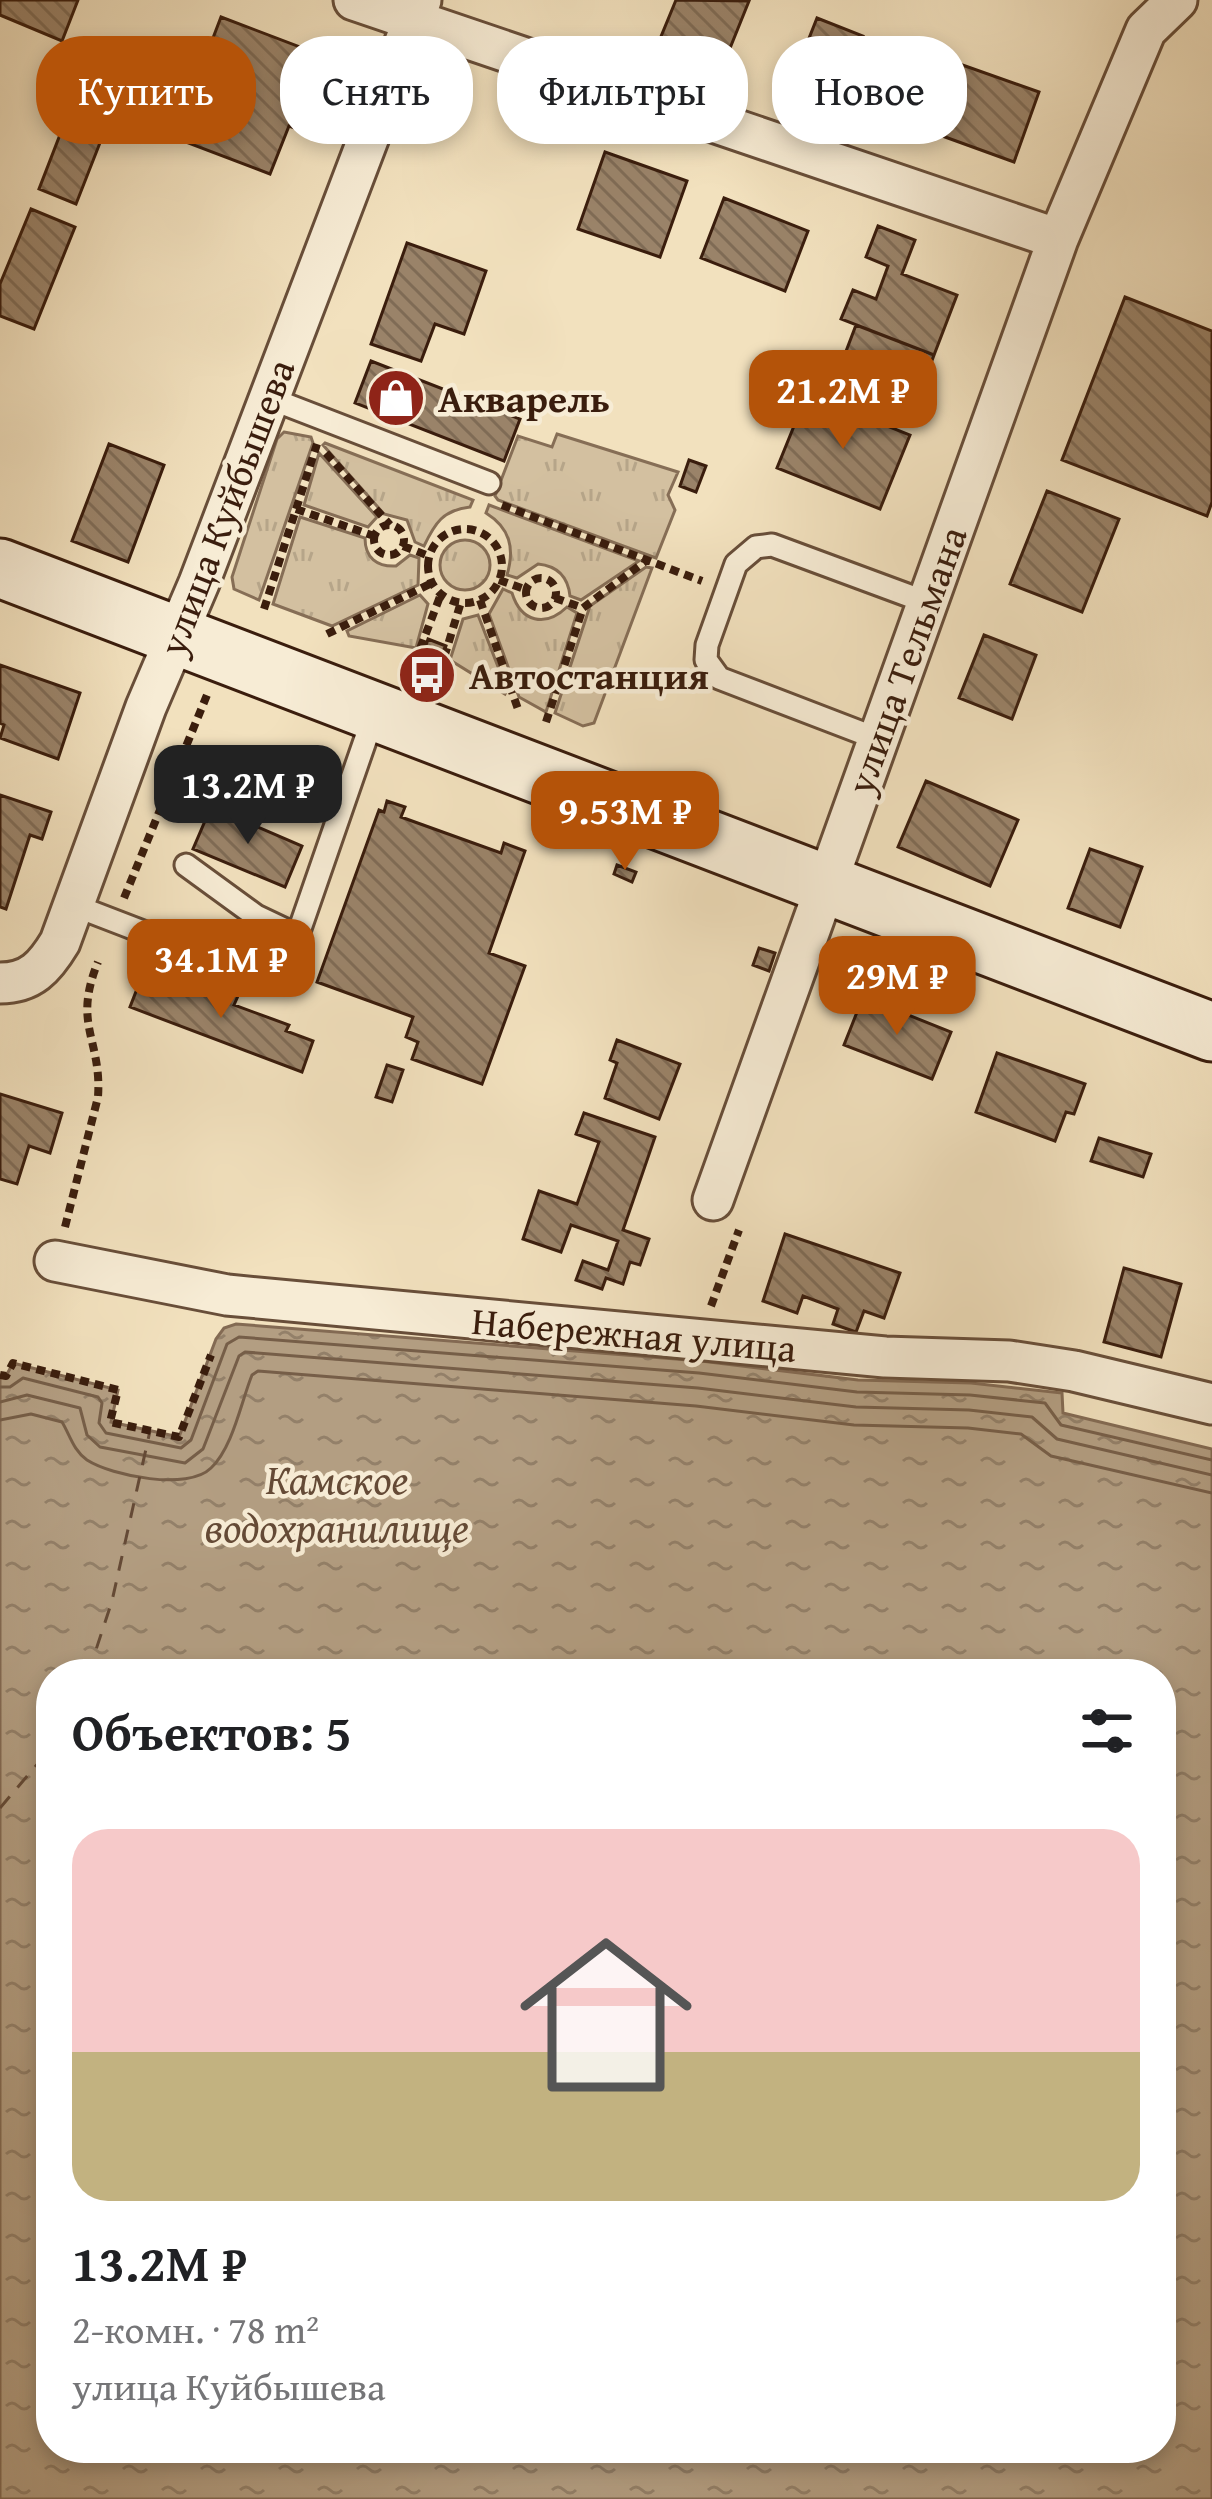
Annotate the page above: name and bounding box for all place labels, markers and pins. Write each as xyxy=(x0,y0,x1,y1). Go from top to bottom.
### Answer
pin: 21.2M ₽ xyxy=(732,350,954,452)
shop icon: Акварель xyxy=(365,367,427,429)
place label: Акварель xyxy=(438,369,610,426)
bus stop icon: Автостанция xyxy=(396,644,458,706)
place label: Автостанция xyxy=(469,646,709,703)
pin: 13.2M ₽ xyxy=(137,745,359,847)
pin: 9.53M ₽ xyxy=(514,771,736,873)
pin: 34.1M ₽ xyxy=(110,919,332,1021)
pin: 29M ₽ xyxy=(813,936,981,1038)

